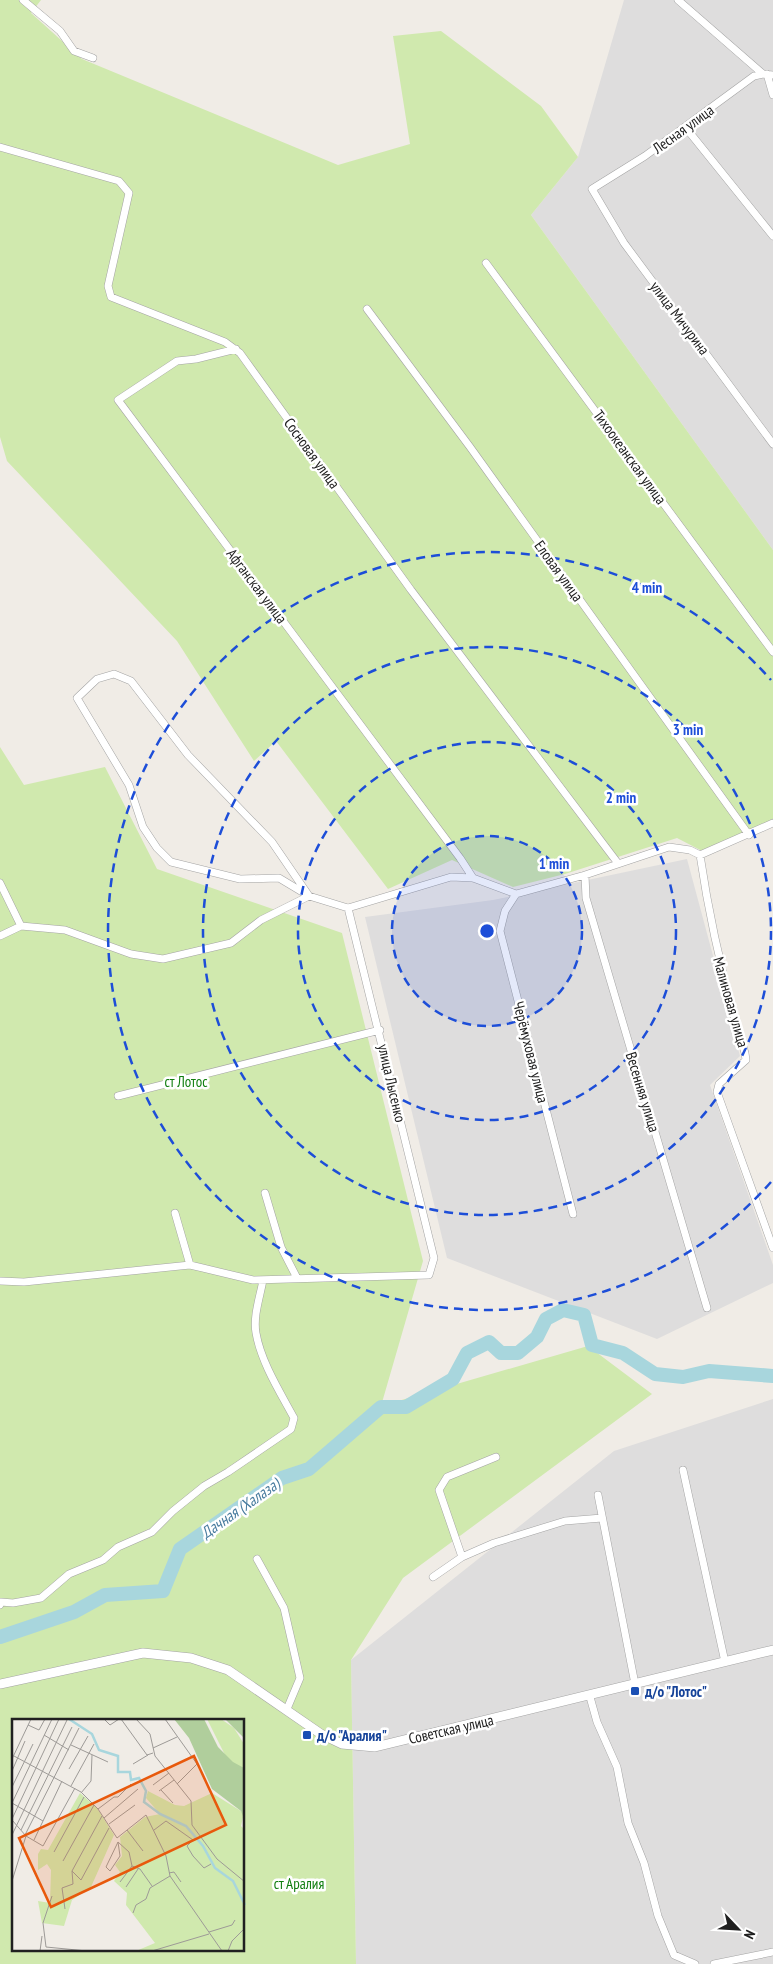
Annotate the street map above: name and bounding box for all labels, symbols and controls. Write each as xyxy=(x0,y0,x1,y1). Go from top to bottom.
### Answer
street label: Лесная улица xyxy=(648,100,717,158)
street label: улица Мичурина xyxy=(646,277,714,359)
street label: Тихоокеанская улица xyxy=(589,406,671,508)
street label: Сосновая улица xyxy=(280,414,344,492)
street label: Еловая улица xyxy=(531,537,587,605)
street label: Афганская улица xyxy=(223,545,291,627)
text: 4 min xyxy=(632,578,662,597)
text: 3 min xyxy=(673,720,703,739)
text: 2 min xyxy=(606,788,636,807)
text: 1 min xyxy=(539,854,569,873)
centre of rings xyxy=(478,922,496,940)
street label: Малиновая улица xyxy=(709,955,753,1049)
street label: Черёмуховая улица xyxy=(509,999,553,1105)
street label: улица Лысенко xyxy=(374,1042,410,1124)
street label: Весенняя улица xyxy=(622,1050,664,1134)
park label: ст Лотос xyxy=(164,1072,208,1091)
water label: Дачная (Халаза) xyxy=(196,1472,285,1543)
place label: д/о "Лотос" xyxy=(644,1682,707,1701)
marker: д/о "Лотос" xyxy=(629,1685,641,1697)
street label: Советская улица xyxy=(407,1710,495,1748)
inset map xyxy=(12,1719,245,1952)
place label: д/о "Аралия" xyxy=(316,1726,387,1745)
marker: д/о "Аралия" xyxy=(301,1729,313,1741)
park label: ст Аралия xyxy=(274,1874,324,1893)
north arrow xyxy=(713,1904,763,1954)
text: N xyxy=(740,1927,760,1942)

